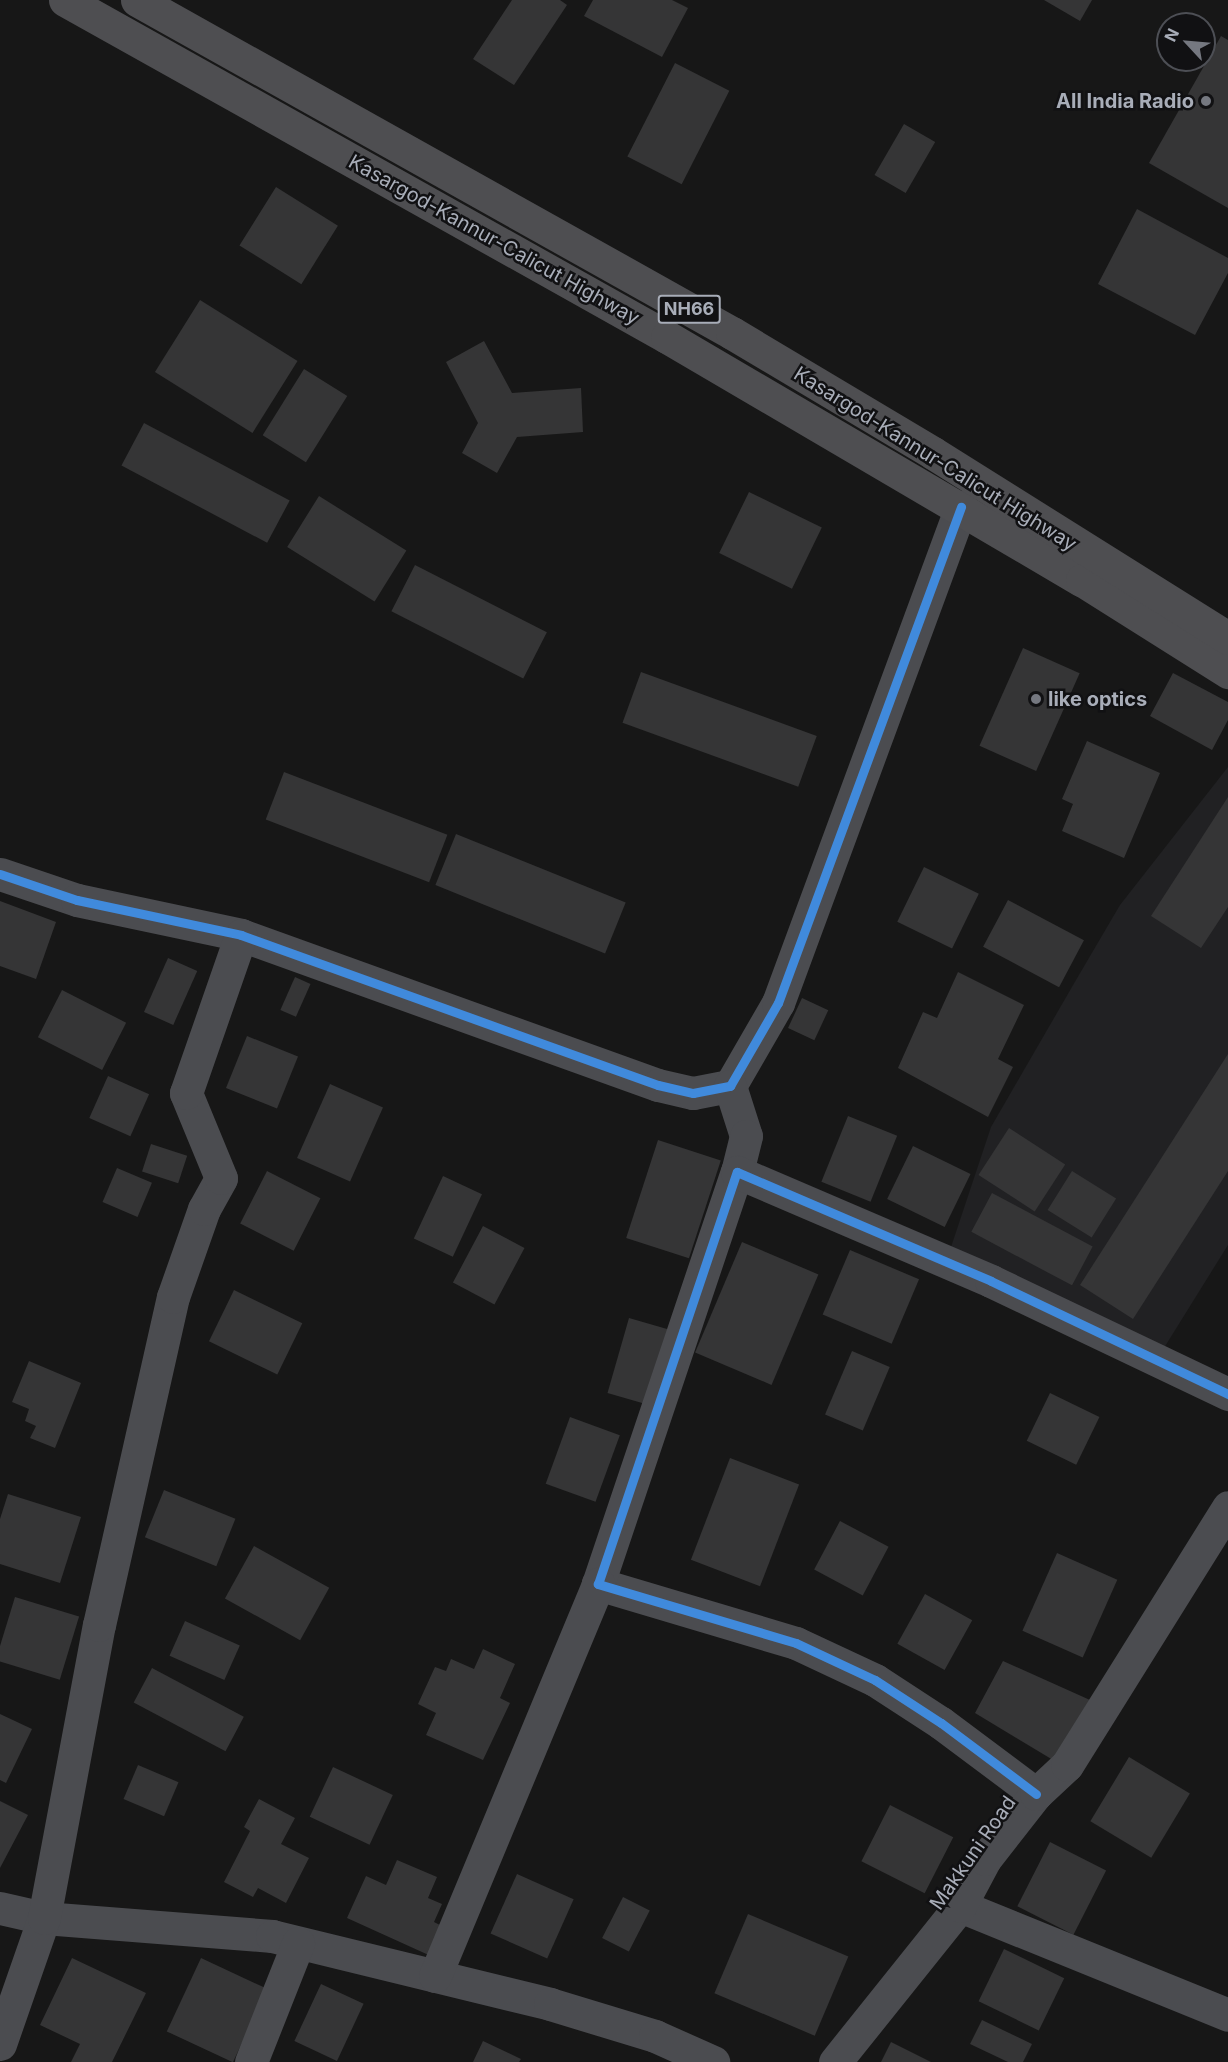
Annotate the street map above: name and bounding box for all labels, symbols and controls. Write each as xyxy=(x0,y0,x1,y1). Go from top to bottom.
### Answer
north arrow xyxy=(1156,12,1216,72)
text: N xyxy=(1160,25,1183,45)
place label: All India Radio xyxy=(1056,89,1194,113)
marker: All India Radio xyxy=(1199,94,1213,108)
street label: Kasargod-Kannur-Calicut Highway xyxy=(344,150,644,330)
road number: NH66 xyxy=(658,294,720,324)
street label: Kasargod-Kannur-Calicut Highway xyxy=(789,362,1081,556)
place label: like optics xyxy=(1048,687,1147,711)
marker: like optics xyxy=(1029,692,1043,706)
street label: Makkuni Road xyxy=(925,1791,1021,1915)

